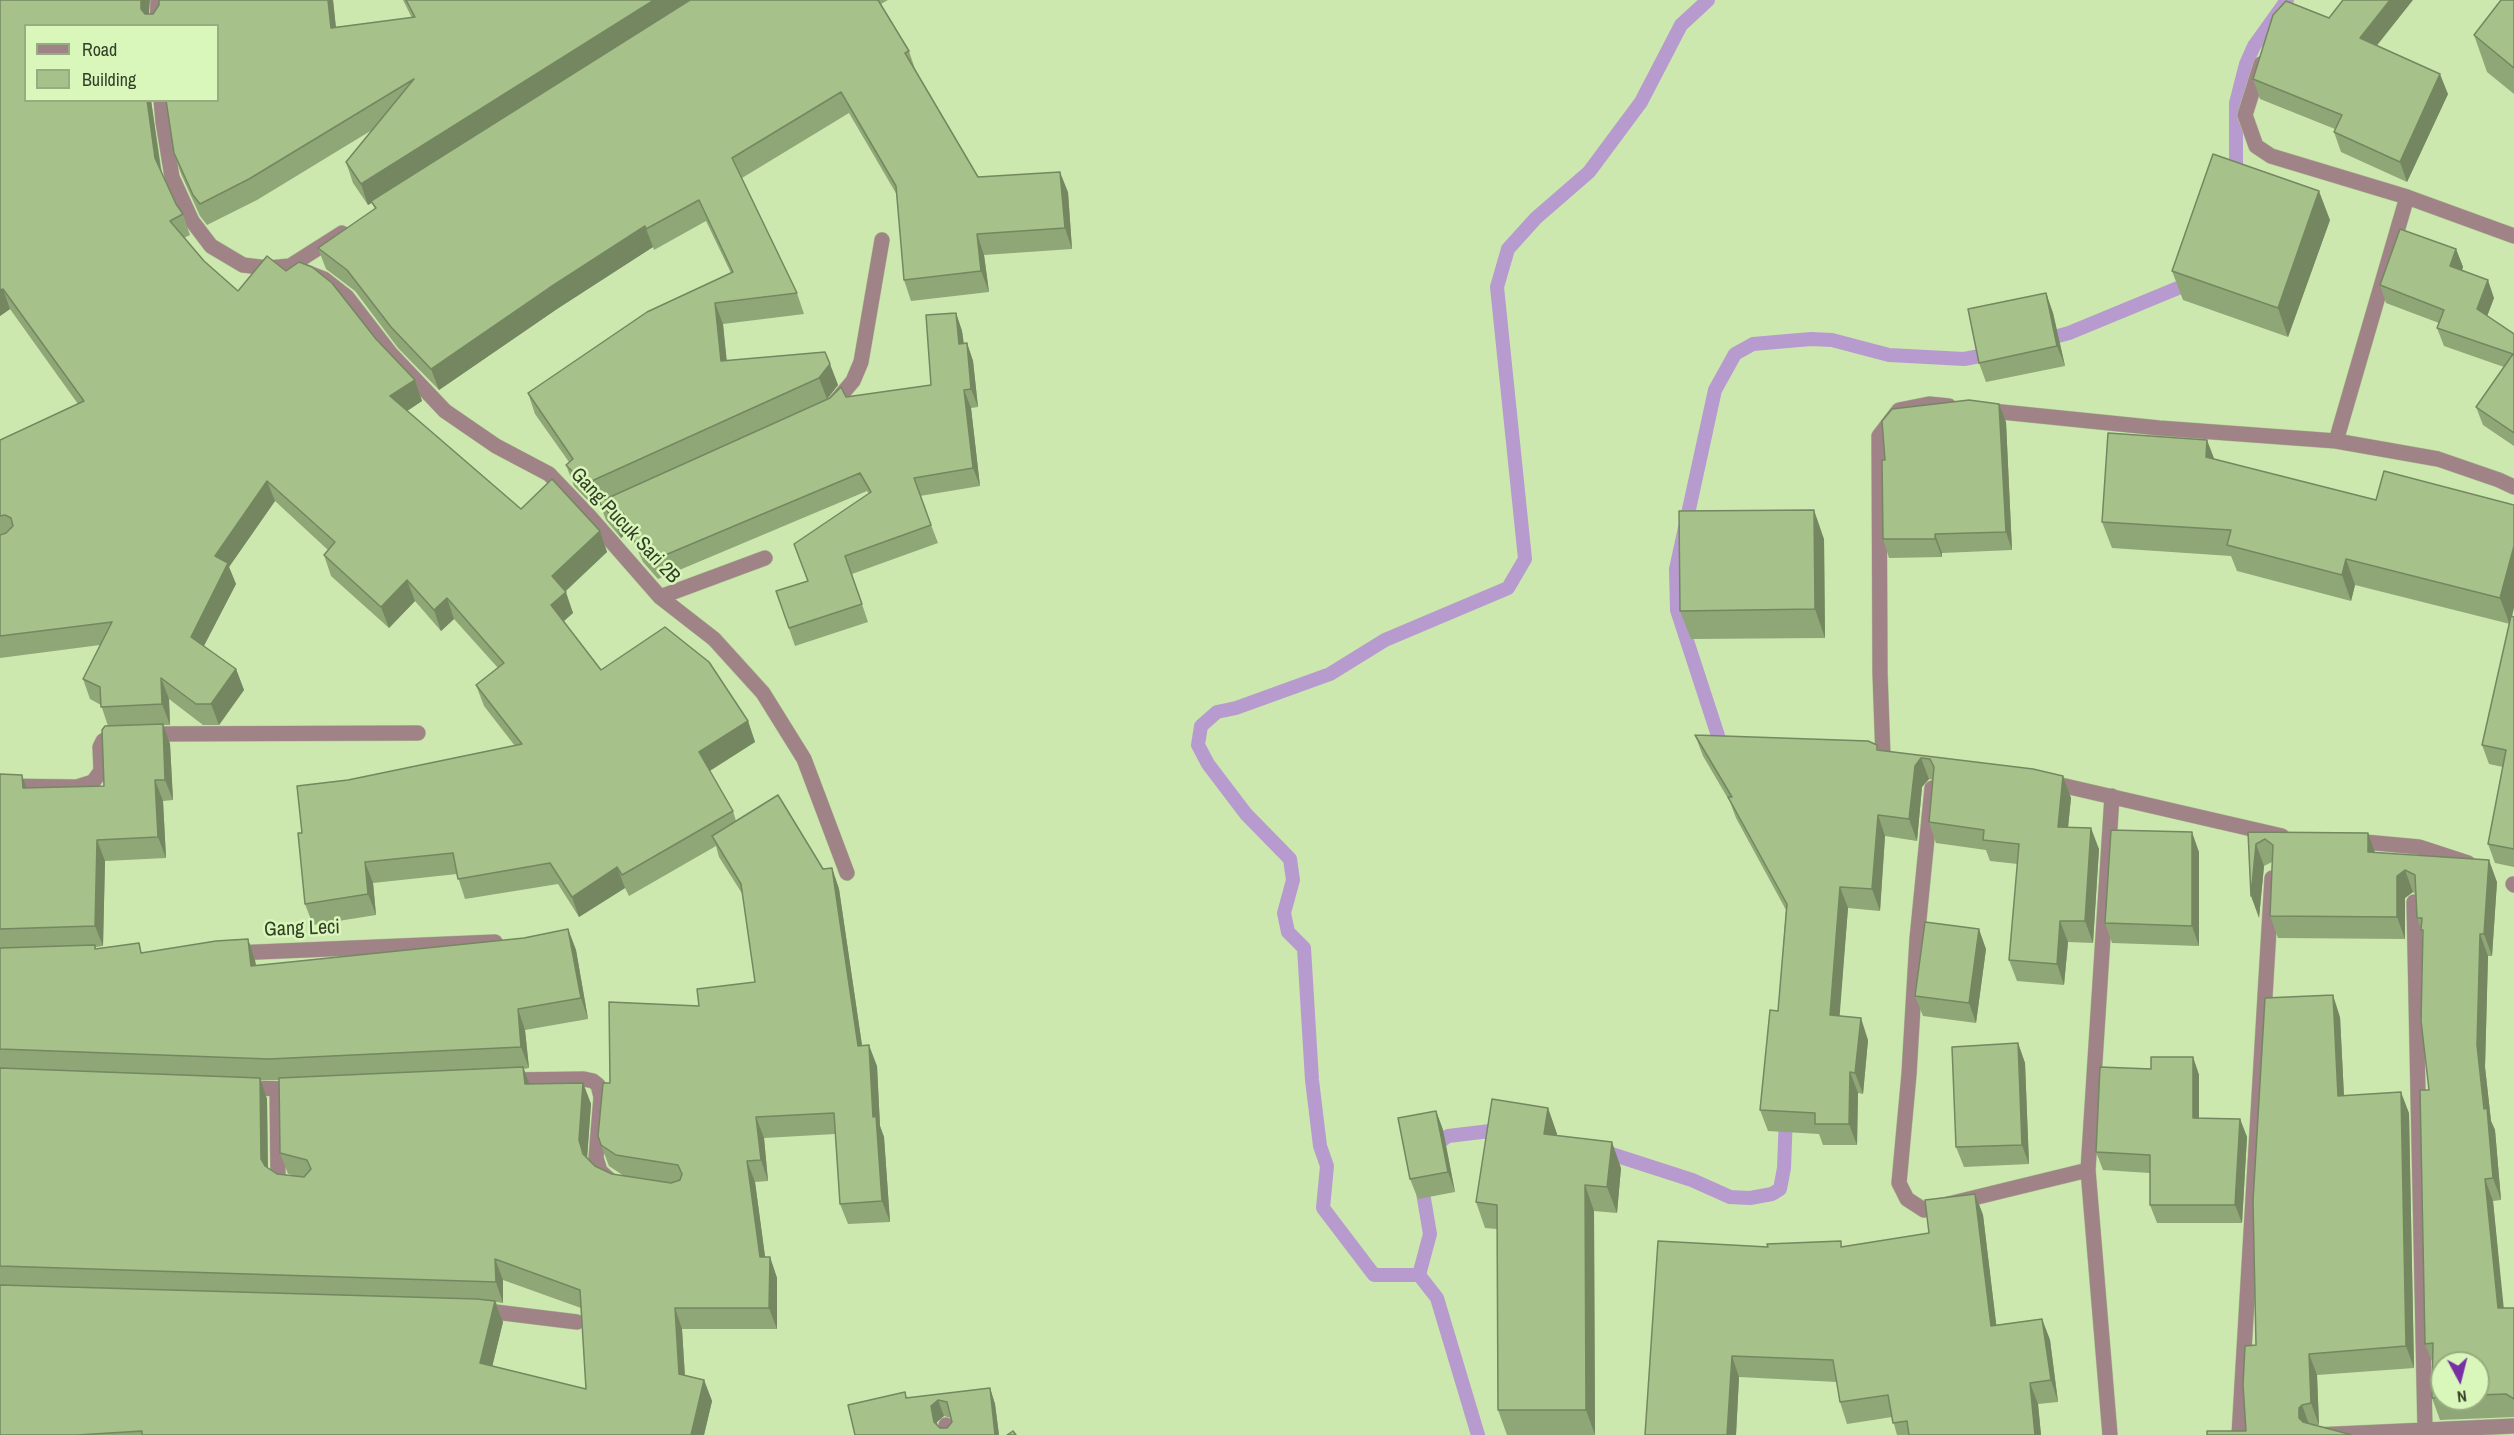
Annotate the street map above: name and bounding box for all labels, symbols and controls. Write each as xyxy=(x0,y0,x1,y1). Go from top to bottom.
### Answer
legend xyxy=(24,24,219,102)
text: Road xyxy=(82,37,117,62)
text: Building xyxy=(82,67,136,92)
street label: Gang Pucuk Sari 2B xyxy=(565,463,685,589)
street label: Gang Leci xyxy=(264,916,340,942)
north arrow xyxy=(2430,1351,2490,1411)
text: N xyxy=(2456,1385,2468,1408)

